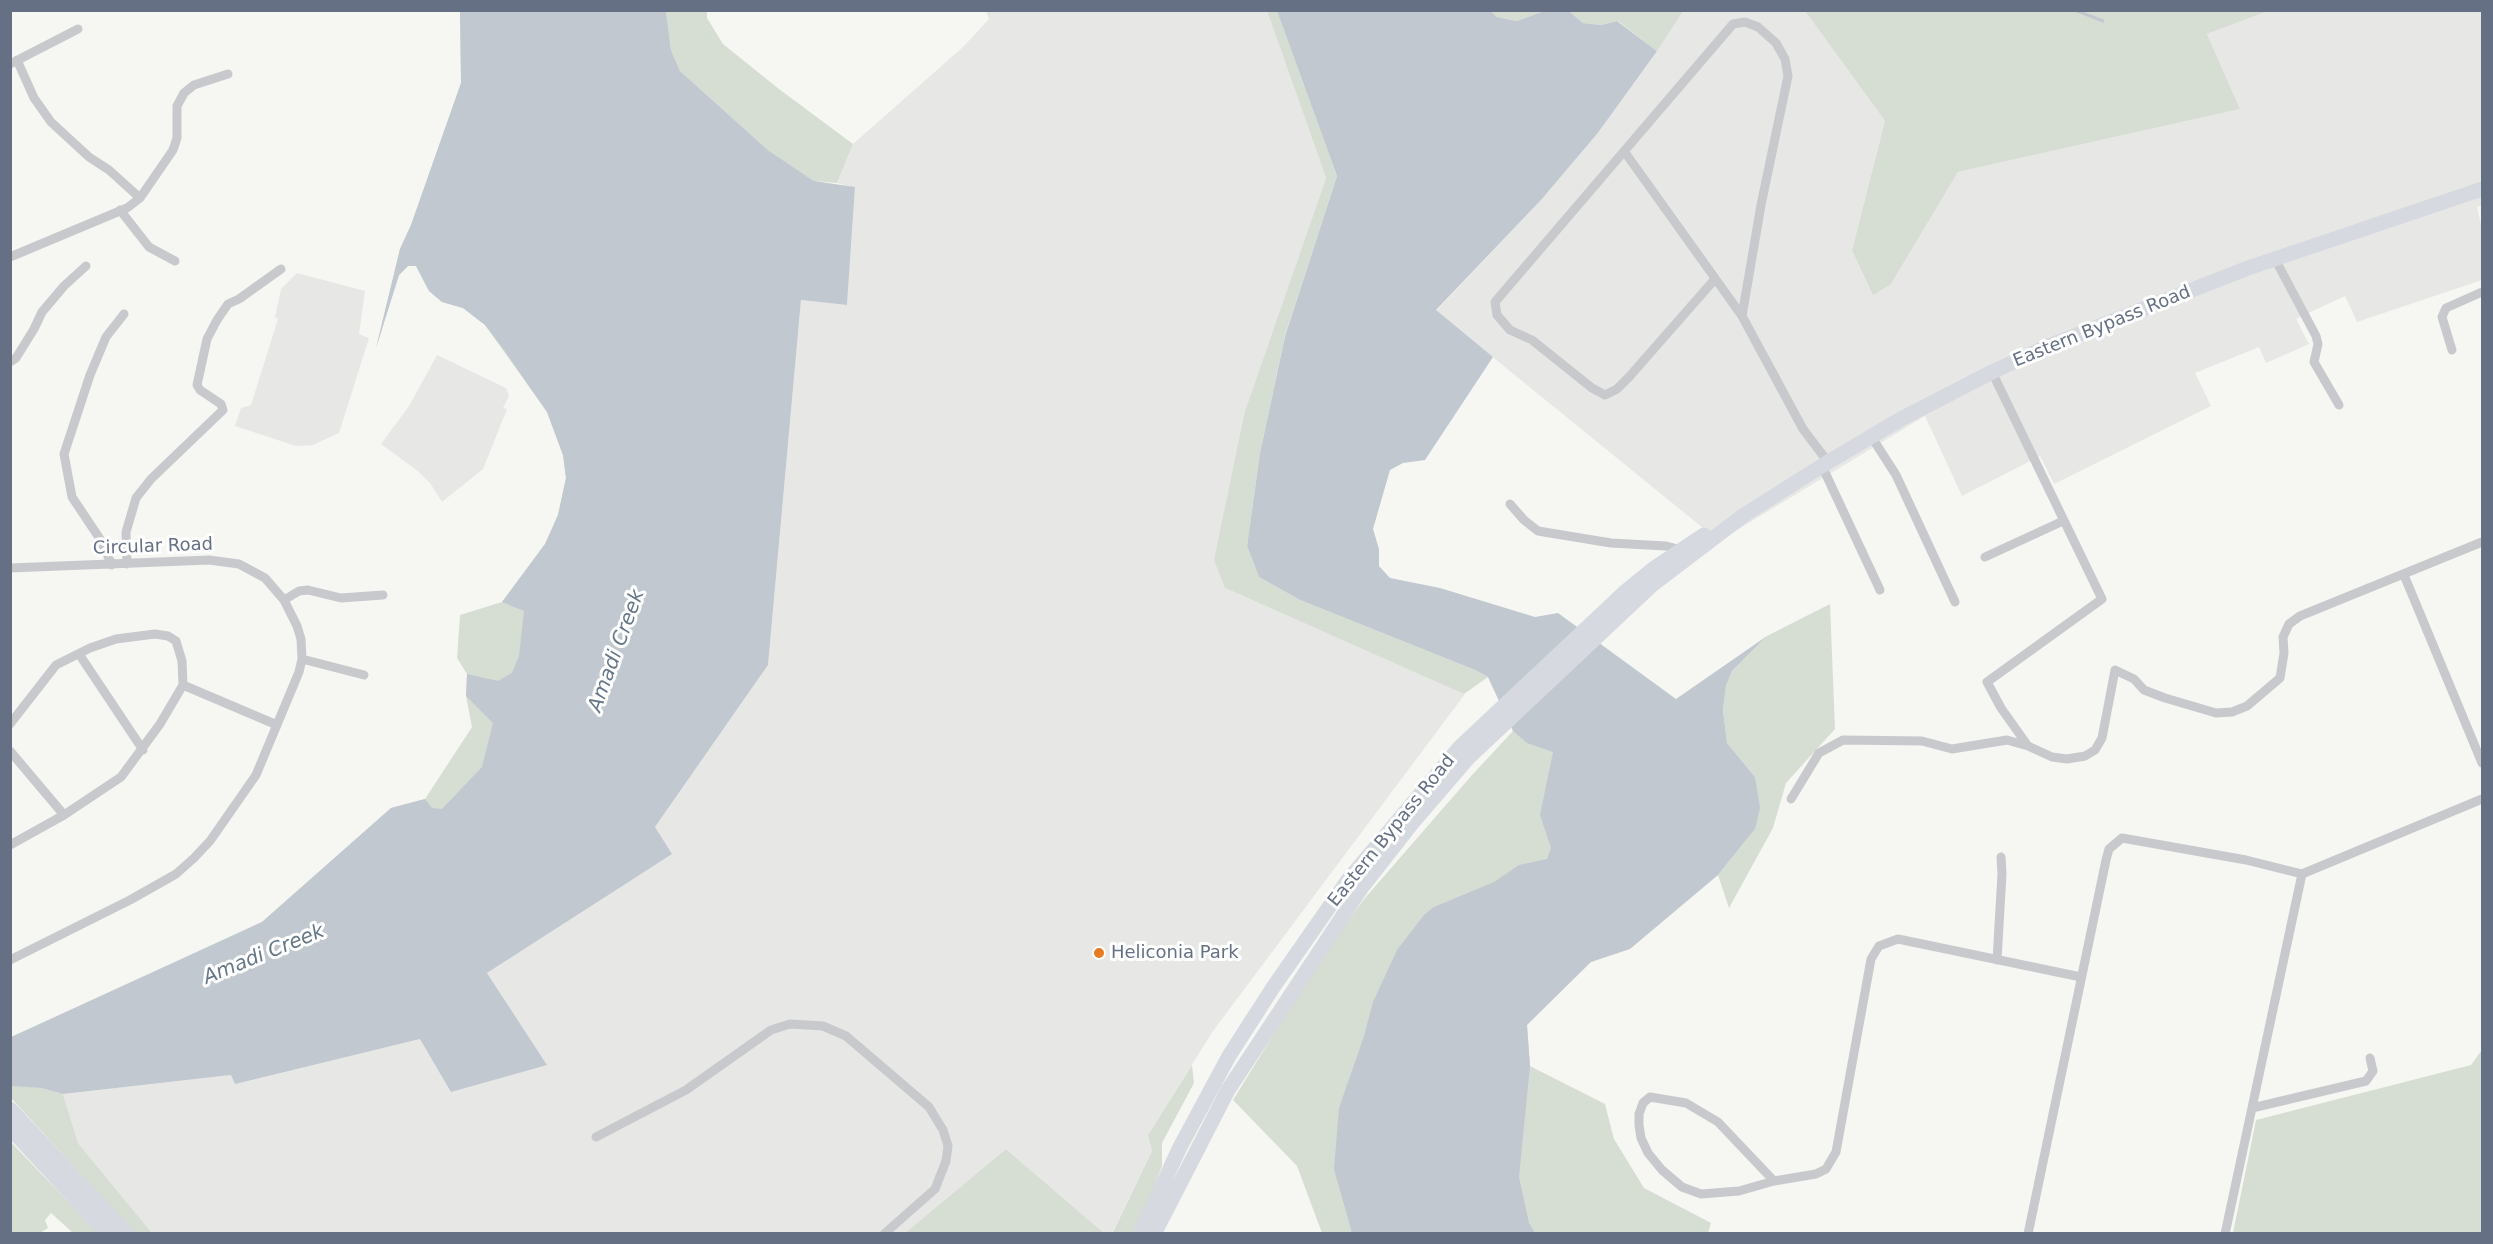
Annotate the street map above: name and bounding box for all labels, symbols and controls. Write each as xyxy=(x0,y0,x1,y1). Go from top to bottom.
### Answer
street label: Eastern Bypass Road xyxy=(2010,282,2194,372)
street label: Circular Road xyxy=(93,534,213,560)
water label: Amadi Creek xyxy=(584,587,650,715)
street label: Eastern Bypass Road xyxy=(1324,751,1460,911)
water label: Amadi Creek xyxy=(200,920,328,990)
place label: Heliconia Park xyxy=(1111,942,1239,964)
marker: Heliconia Park xyxy=(1092,946,1106,960)

